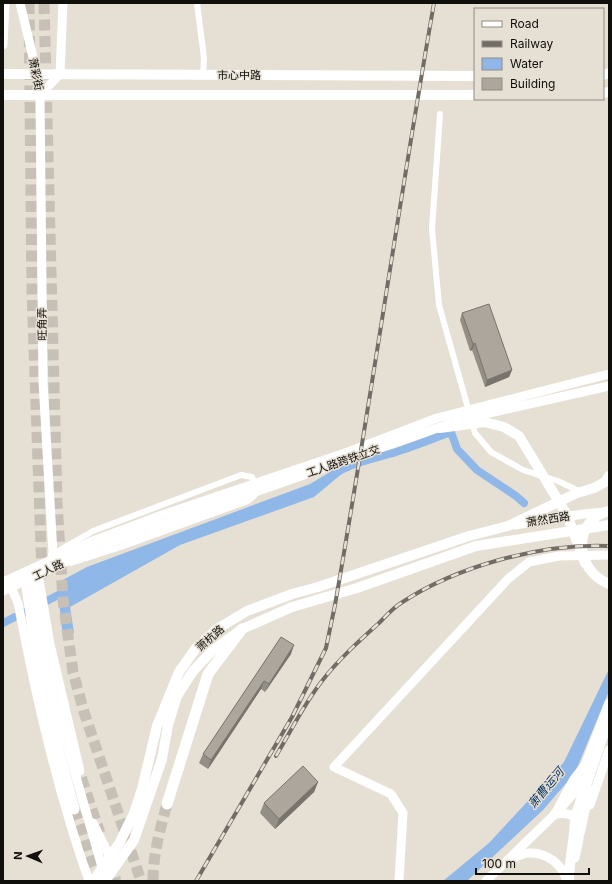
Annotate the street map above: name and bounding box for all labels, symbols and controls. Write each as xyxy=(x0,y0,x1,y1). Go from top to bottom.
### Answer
legend xyxy=(474,8,604,100)
text: Road xyxy=(510,16,539,31)
text: Railway xyxy=(510,36,554,51)
street label: 萧彩街 xyxy=(26,56,46,92)
text: Water xyxy=(510,56,544,71)
street label: 市心中路 xyxy=(217,68,261,82)
text: Building xyxy=(510,76,555,91)
street label: 旺角弄 xyxy=(35,307,49,341)
street label: 工人路跨铁立交 xyxy=(304,442,382,480)
street label: 萧然西路 xyxy=(525,509,571,529)
street label: 工人路 xyxy=(30,556,66,584)
street label: 萧杭路 xyxy=(193,622,227,654)
water label: 萧曹运河 xyxy=(524,763,568,811)
north arrow xyxy=(8,836,48,876)
scale bar xyxy=(476,850,589,876)
text: N xyxy=(11,851,25,860)
text: 100 m xyxy=(482,856,516,871)

